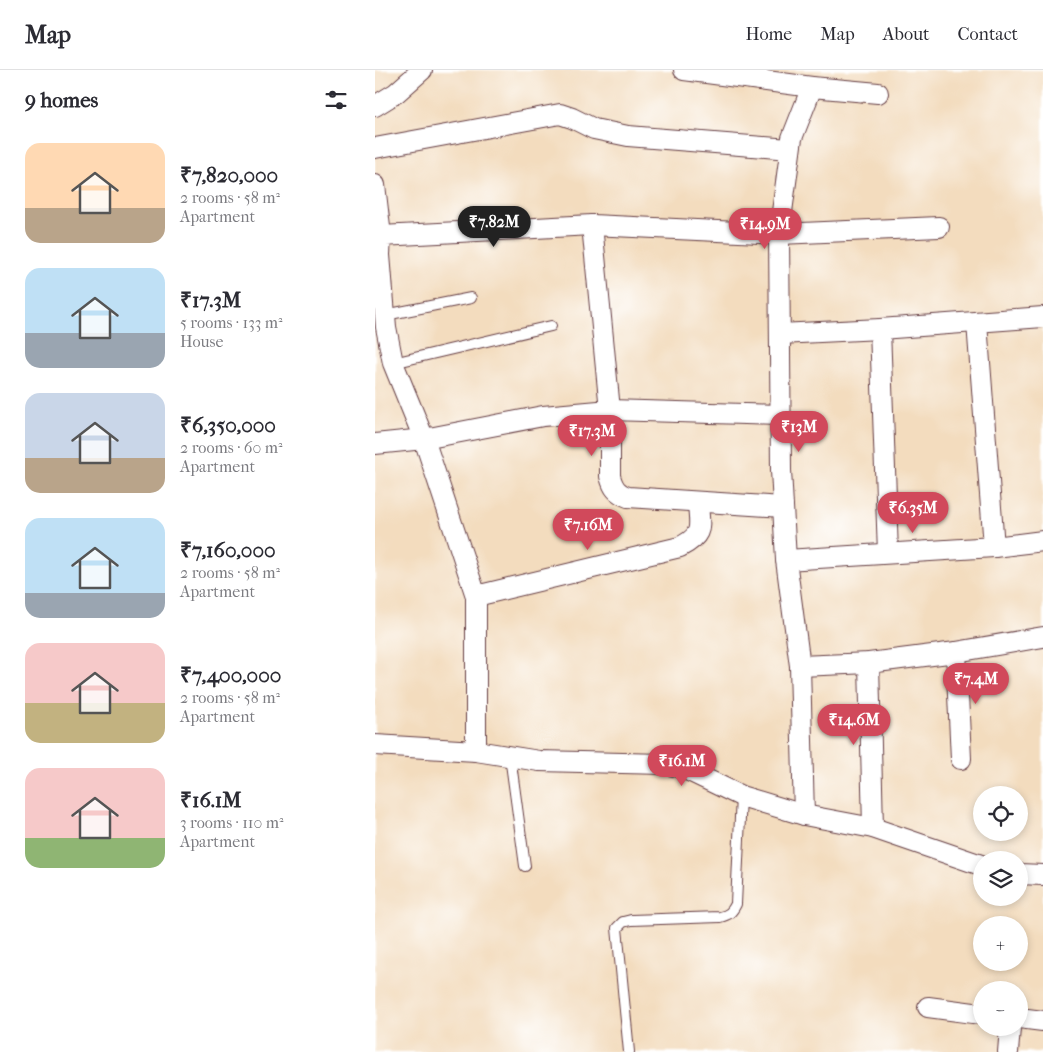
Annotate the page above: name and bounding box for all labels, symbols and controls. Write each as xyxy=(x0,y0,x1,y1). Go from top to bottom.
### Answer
text: Map xyxy=(25,21,71,49)
text: Home xyxy=(745,24,792,45)
text: Map xyxy=(820,24,855,45)
text: About xyxy=(883,24,929,45)
text: Contact xyxy=(957,24,1018,45)
icon: filters xyxy=(322,86,350,114)
text: 9 homes xyxy=(25,88,98,112)
icon: home xyxy=(65,163,125,223)
text: ₹7,820,000 xyxy=(180,163,278,187)
text: 2 rooms · 58 m² xyxy=(180,188,280,207)
pin: ₹7.82M xyxy=(453,206,535,248)
text: Apartment xyxy=(180,207,255,226)
pin: ₹14.9M xyxy=(724,208,806,250)
text: ₹7.82M xyxy=(469,212,519,231)
text: ₹14.9M xyxy=(740,214,790,233)
icon: home xyxy=(65,288,125,348)
text: ₹17.3M xyxy=(180,288,241,312)
text: 5 rooms · 133 m² xyxy=(180,313,283,332)
text: House xyxy=(180,332,223,351)
pin: ₹13M xyxy=(769,410,829,453)
icon: home xyxy=(65,413,125,473)
text: ₹6,350,000 xyxy=(180,413,276,437)
pin: ₹17.3M xyxy=(551,414,633,457)
text: ₹13M xyxy=(781,417,817,436)
text: ₹17.3M xyxy=(569,421,615,440)
text: 2 rooms · 60 m² xyxy=(180,438,283,457)
text: Apartment xyxy=(180,457,255,476)
pin: ₹6.35M xyxy=(872,492,954,534)
text: ₹6.35M xyxy=(888,498,938,517)
pin: ₹7.16M xyxy=(547,508,629,551)
text: ₹7.16M xyxy=(564,515,612,534)
icon: home xyxy=(65,538,125,598)
text: ₹7,160,000 xyxy=(180,538,276,562)
text: 2 rooms · 58 m² xyxy=(180,563,280,582)
text: Apartment xyxy=(180,582,255,601)
pin: ₹7.4M xyxy=(941,662,1011,705)
icon: home xyxy=(65,663,125,723)
text: ₹7,400,000 xyxy=(180,663,281,687)
text: ₹7.4M xyxy=(954,669,998,688)
text: 2 rooms · 58 m² xyxy=(180,688,280,707)
pin: ₹14.6M xyxy=(813,704,895,746)
text: Apartment xyxy=(180,707,255,726)
text: ₹14.6M xyxy=(828,710,880,729)
pin: ₹16.1M xyxy=(641,744,723,787)
text: ₹16.1M xyxy=(659,751,705,770)
map controls xyxy=(973,786,1028,1036)
button: locate xyxy=(973,786,1028,841)
icon: home xyxy=(65,788,125,848)
text: ₹16.1M xyxy=(180,788,242,812)
text: 3 rooms · 110 m² xyxy=(180,813,284,832)
text: Apartment xyxy=(180,832,255,851)
button: layers xyxy=(973,851,1028,906)
button: + xyxy=(973,916,1028,971)
button: − xyxy=(973,981,1028,1036)

